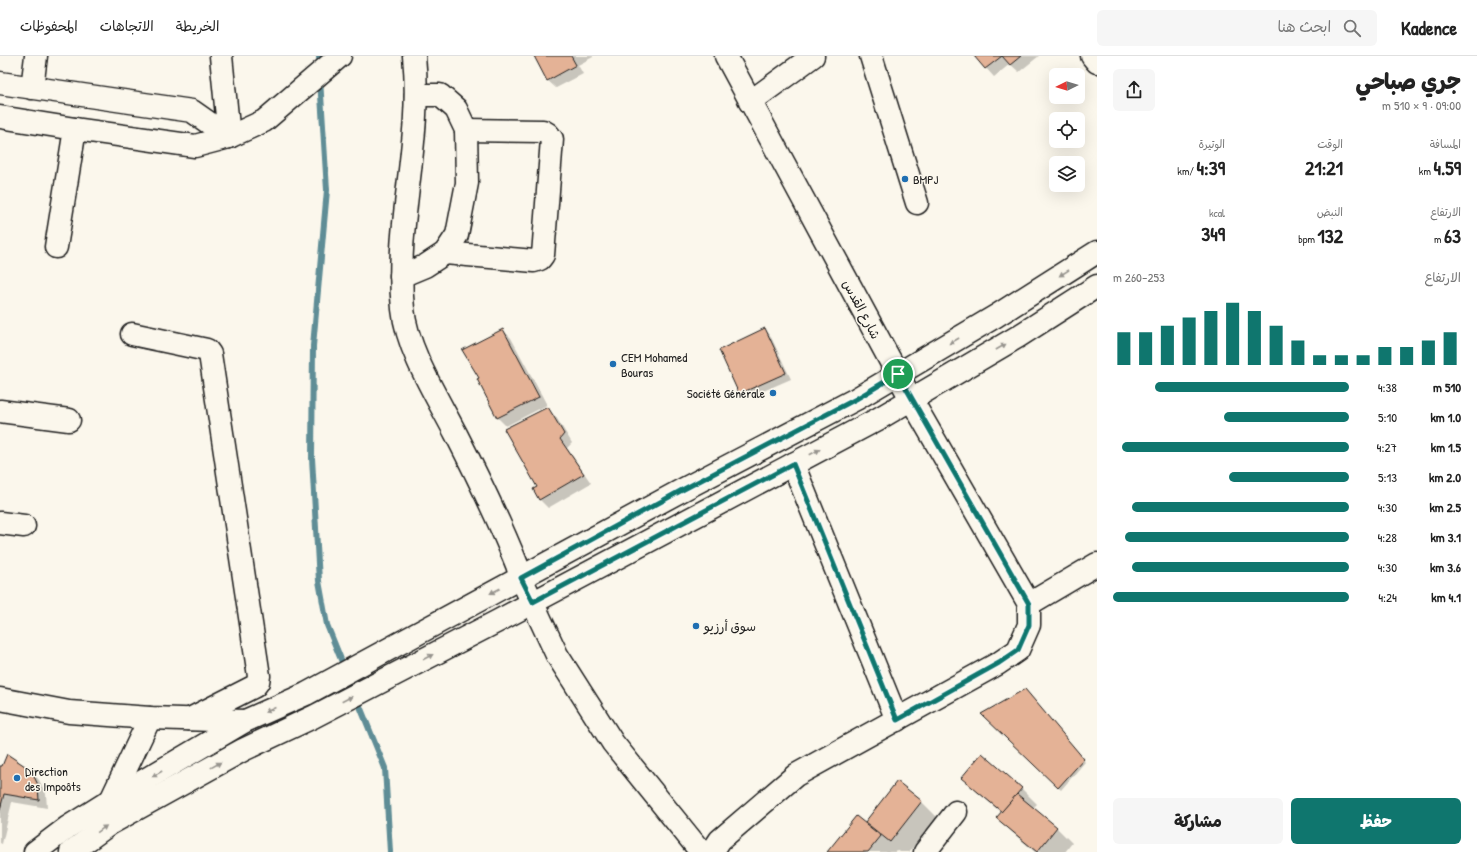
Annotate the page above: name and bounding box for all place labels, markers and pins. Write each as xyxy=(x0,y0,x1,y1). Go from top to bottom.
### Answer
place label: BMPJ xyxy=(913,170,939,188)
marker: BMPJ xyxy=(900,174,910,184)
place label: CEM Mohamed Bouras xyxy=(621,348,687,381)
pin xyxy=(881,357,915,391)
marker: CEM Mohamed Bouras xyxy=(608,359,618,369)
place label: Société Générale xyxy=(687,384,765,402)
marker: Société Générale xyxy=(768,388,778,398)
place label: سوق أرزيو xyxy=(703,617,756,635)
marker: سوق أرزيو xyxy=(691,621,701,631)
place label: Direction des Impoôts xyxy=(25,762,81,795)
marker: Direction des Impoôts xyxy=(12,773,22,783)

